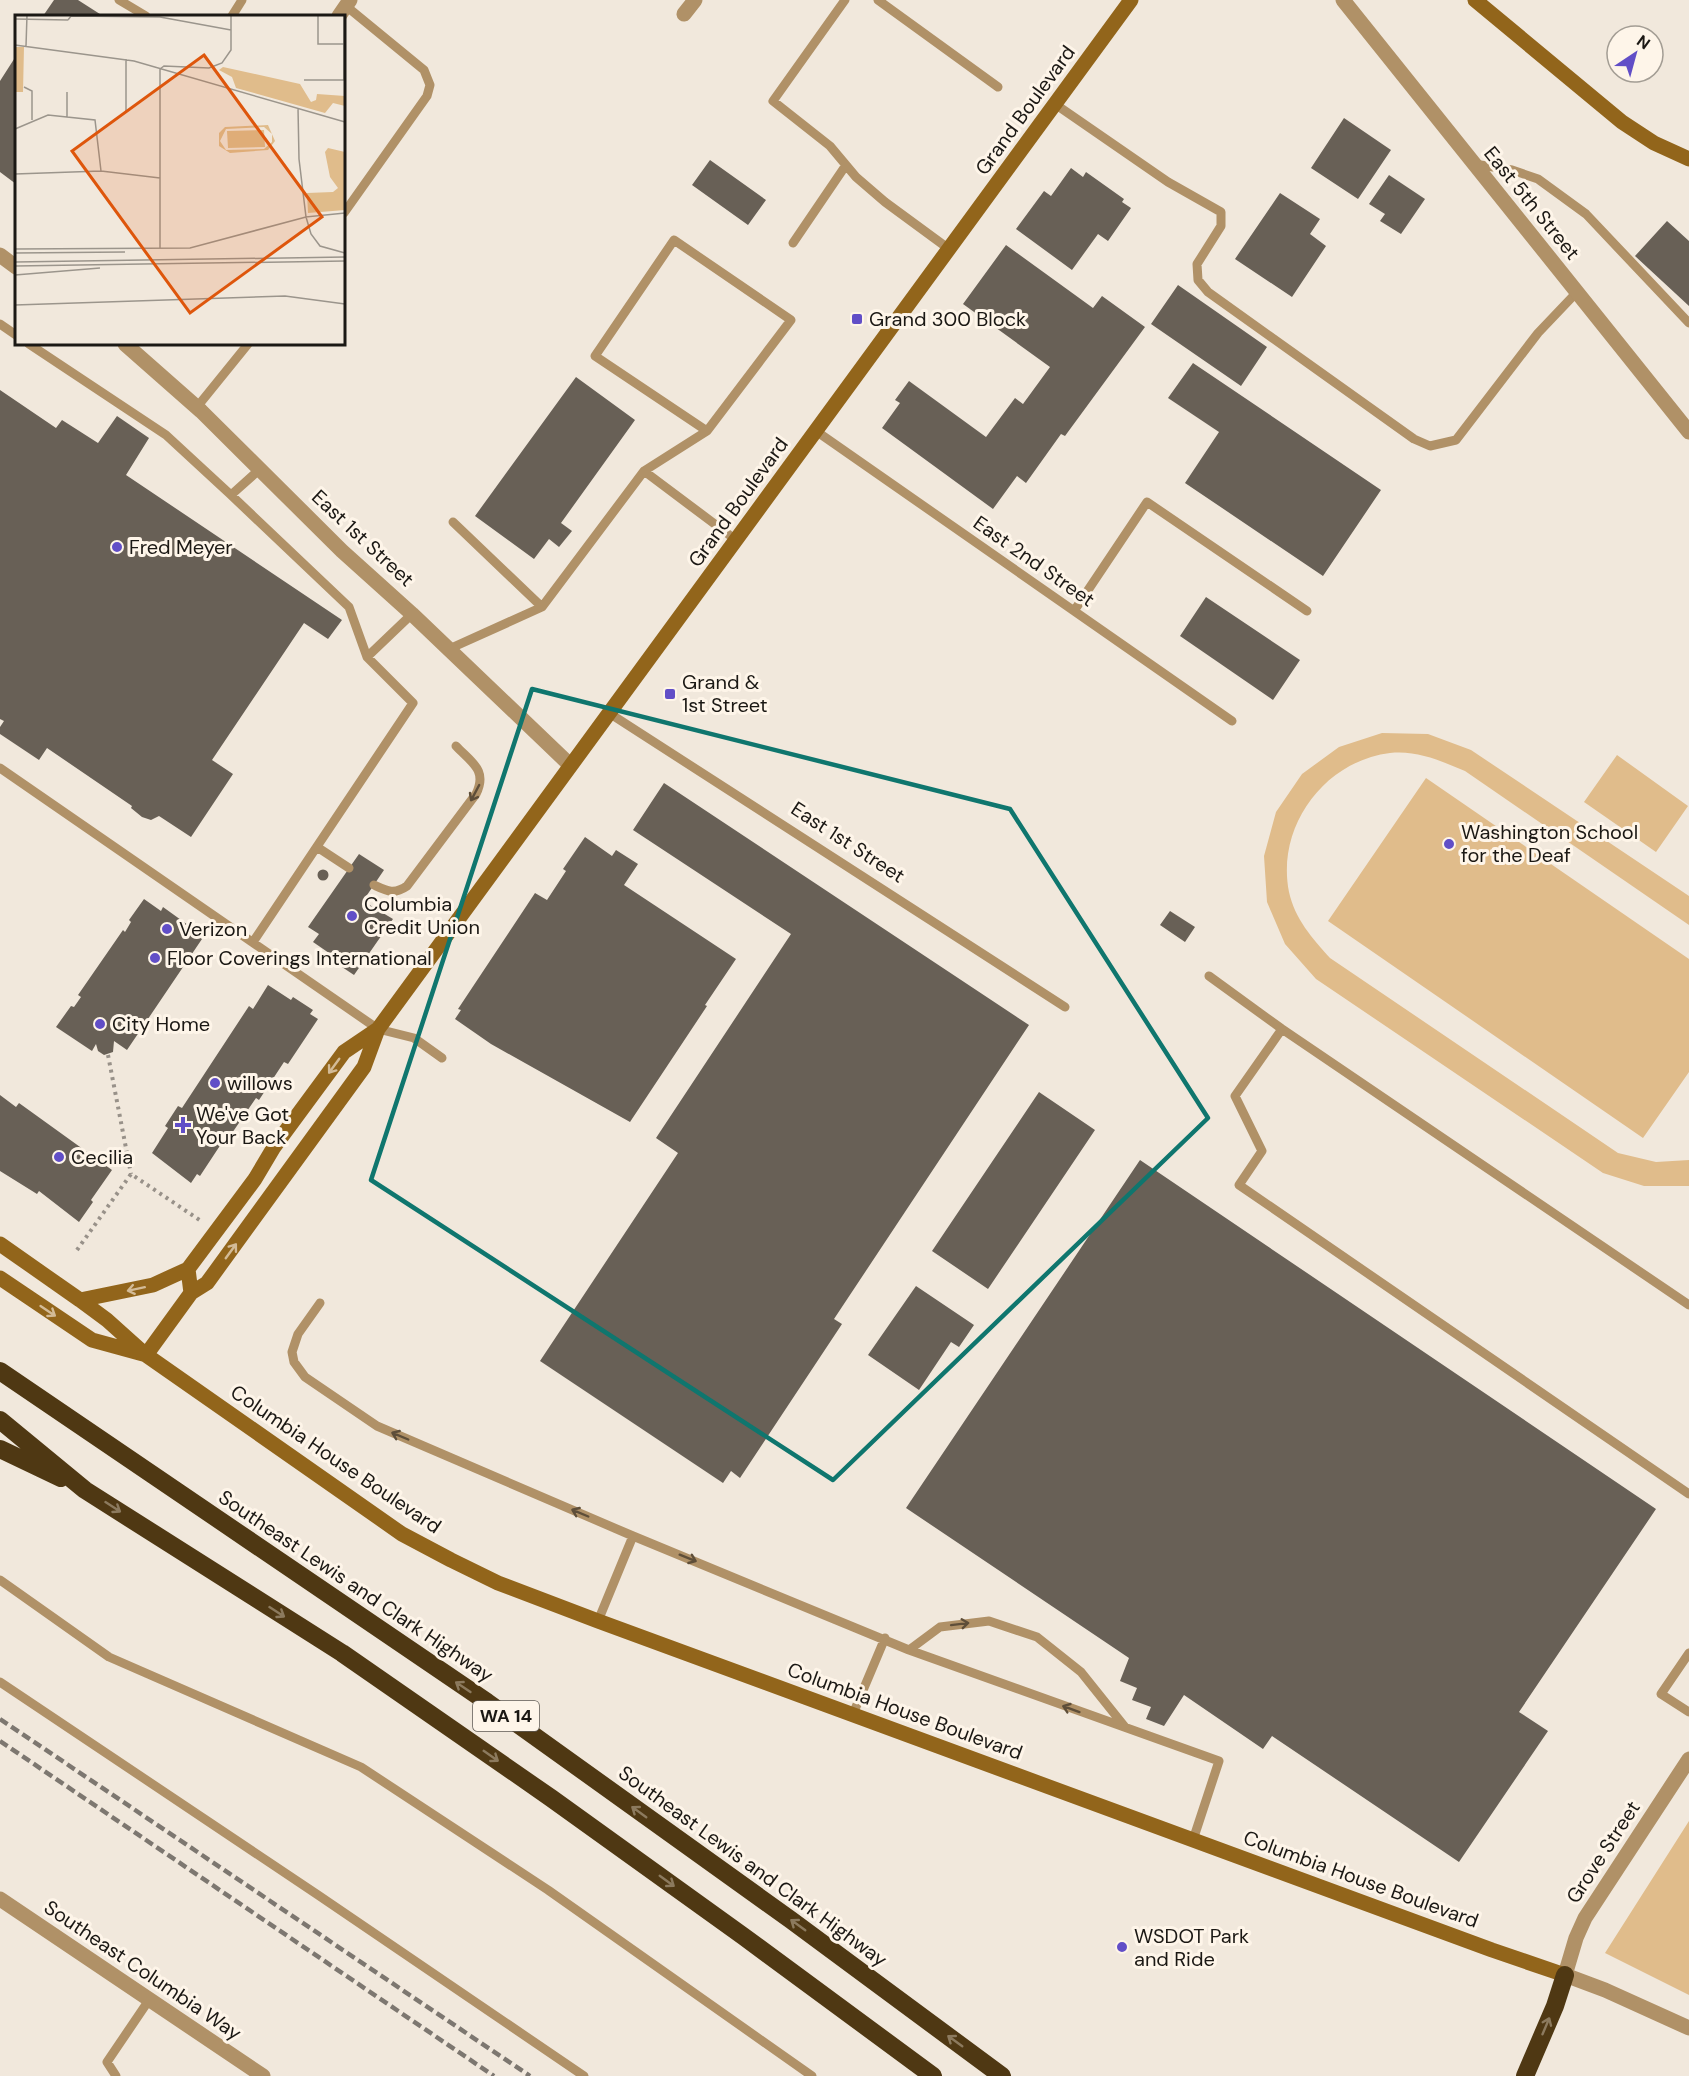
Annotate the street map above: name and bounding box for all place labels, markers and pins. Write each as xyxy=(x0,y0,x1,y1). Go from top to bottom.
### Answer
place label: Grand 300 Block xyxy=(869,306,1026,332)
marker: Grand 300 Block xyxy=(850,312,864,326)
place label: Fred Meyer xyxy=(129,534,233,560)
marker: Fred Meyer xyxy=(110,540,124,554)
place label: Grand & 1st Street xyxy=(682,669,768,718)
marker: Grand & 1st Street xyxy=(663,687,677,701)
place label: Washington School for the Deaf xyxy=(1461,819,1638,868)
marker: Washington School for the Deaf xyxy=(1442,837,1456,851)
place label: Columbia Credit Union xyxy=(364,891,480,940)
marker: Columbia Credit Union xyxy=(345,909,359,923)
place label: Verizon xyxy=(179,916,247,942)
marker: Verizon xyxy=(160,922,174,936)
place label: Floor Coverings International xyxy=(167,945,432,971)
marker: Floor Coverings International xyxy=(148,951,162,965)
place label: City Home xyxy=(112,1011,210,1037)
marker: City Home xyxy=(93,1017,107,1031)
place label: willows xyxy=(227,1070,293,1096)
marker: willows xyxy=(208,1076,222,1090)
place label: We've Got Your Back xyxy=(196,1101,289,1150)
marker: We've Got Your Back xyxy=(174,1116,192,1134)
place label: Cecilia xyxy=(71,1144,133,1170)
marker: Cecilia xyxy=(52,1150,66,1164)
place label: WSDOT Park and Ride xyxy=(1134,1923,1249,1972)
marker: WSDOT Park and Ride xyxy=(1115,1940,1129,1954)

